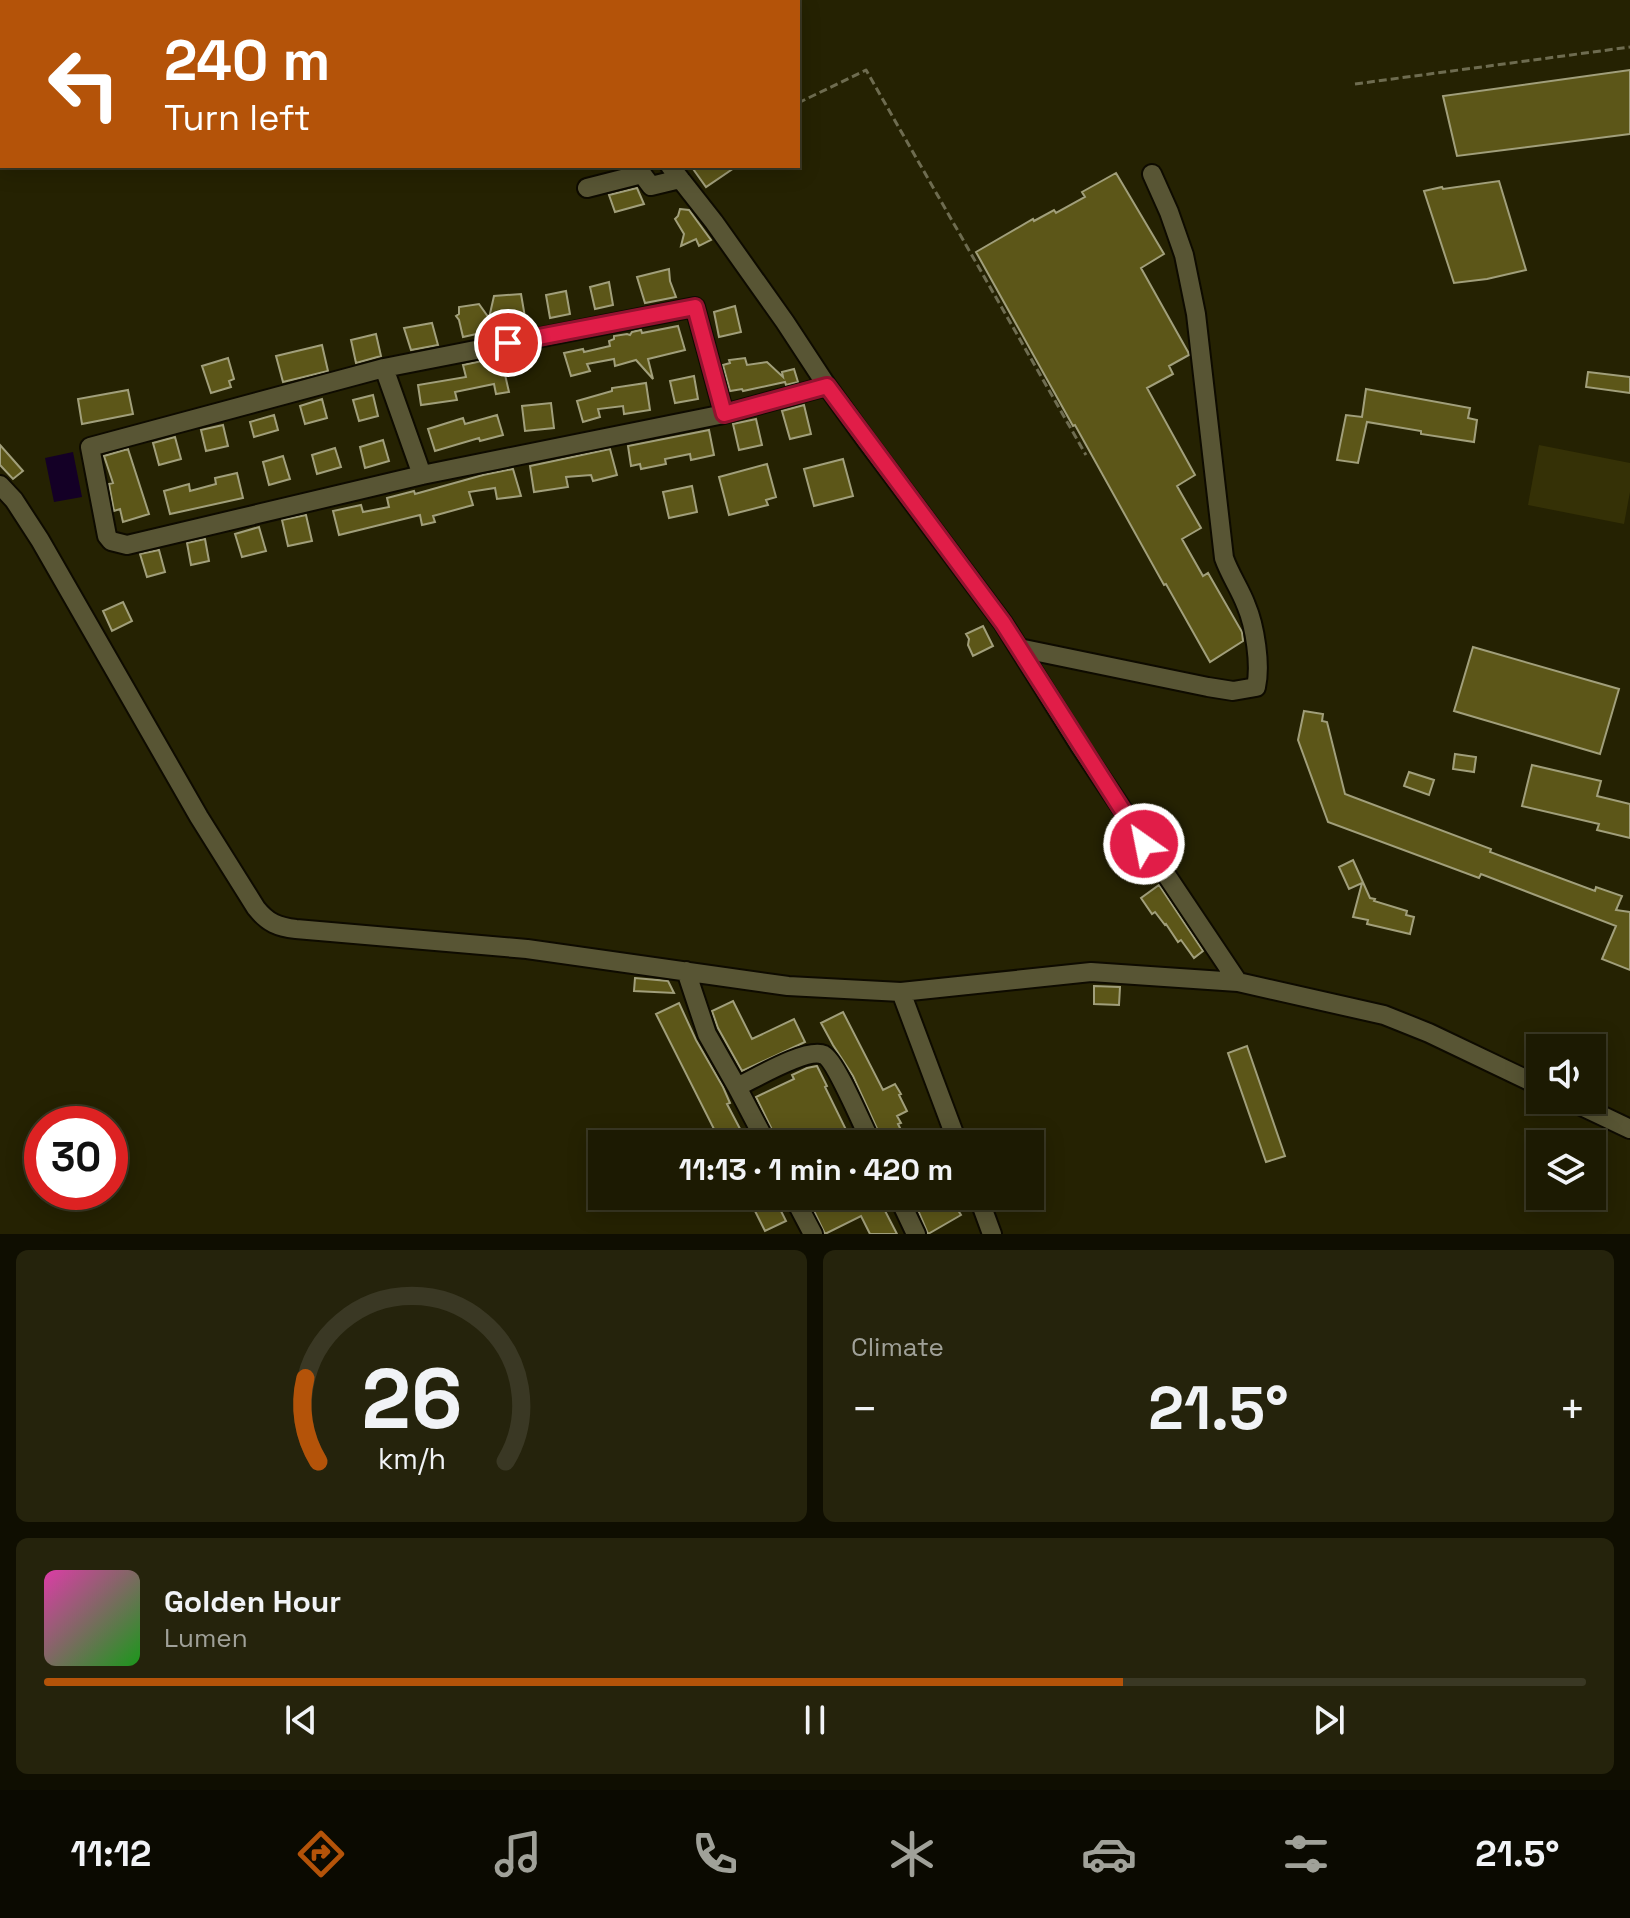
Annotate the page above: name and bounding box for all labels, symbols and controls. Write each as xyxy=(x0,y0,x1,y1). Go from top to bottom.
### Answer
text: 240 m xyxy=(164,25,330,96)
icon: left xyxy=(32,32,136,136)
text: Turn left xyxy=(164,95,311,141)
pin xyxy=(474,309,542,377)
icon: arrive xyxy=(486,321,530,365)
position arrow xyxy=(1102,802,1186,886)
map controls xyxy=(1526,1034,1606,1210)
button: sound xyxy=(1526,1034,1606,1114)
speed limit sign: 30 xyxy=(24,1106,128,1210)
button: layers xyxy=(1526,1130,1606,1210)
text: 11:13 · 1 min · 420 m xyxy=(679,1150,953,1189)
text: Climate xyxy=(851,1330,944,1364)
text: 26 xyxy=(361,1346,462,1452)
text: 21.5° xyxy=(1148,1370,1289,1447)
text: − xyxy=(851,1381,878,1437)
text: + xyxy=(1559,1381,1586,1437)
text: km/h xyxy=(377,1441,446,1477)
text: Golden Hour xyxy=(164,1582,341,1621)
text: Lumen xyxy=(164,1621,248,1655)
icon: previous xyxy=(279,1698,323,1742)
icon: pause xyxy=(793,1698,837,1742)
icon: next xyxy=(1307,1698,1351,1742)
icon: directions xyxy=(293,1826,349,1882)
icon: music xyxy=(490,1826,546,1882)
icon: phone xyxy=(687,1826,743,1882)
icon: climate xyxy=(884,1826,940,1882)
icon: car xyxy=(1081,1826,1137,1882)
icon: filters xyxy=(1278,1826,1334,1882)
text: 11:12 xyxy=(71,1831,151,1877)
text: 21.5° xyxy=(1475,1831,1559,1877)

